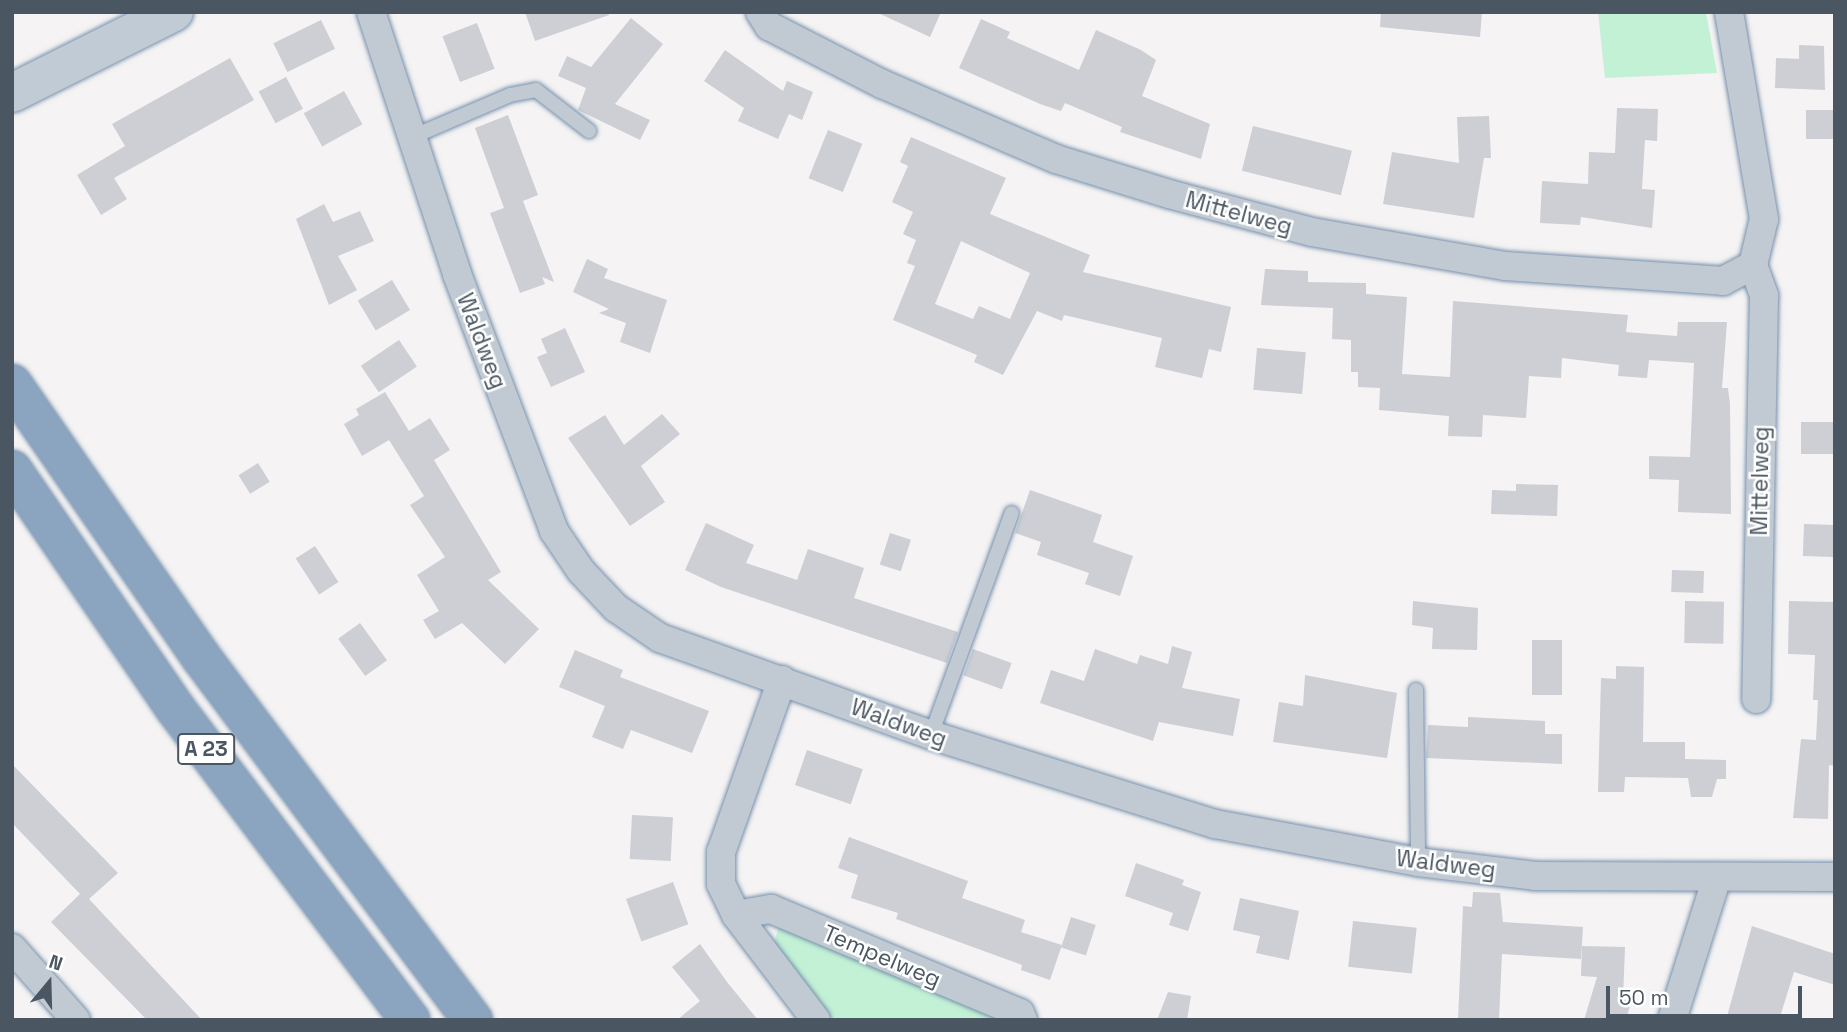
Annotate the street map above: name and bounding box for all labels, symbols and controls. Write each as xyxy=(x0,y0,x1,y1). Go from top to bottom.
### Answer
street label: Mittelweg xyxy=(1183,186,1295,240)
street label: Waldweg xyxy=(451,289,513,393)
street label: Mittelweg xyxy=(1745,426,1775,536)
street label: Waldweg xyxy=(847,693,951,753)
road number: A 23 xyxy=(176,732,236,766)
street label: Waldweg xyxy=(1395,844,1497,884)
street label: Tempelweg xyxy=(819,919,945,993)
north arrow xyxy=(14,948,84,1018)
text: N xyxy=(46,949,66,977)
scale bar xyxy=(1609,972,1805,1016)
text: 50 m xyxy=(1619,984,1669,1011)

